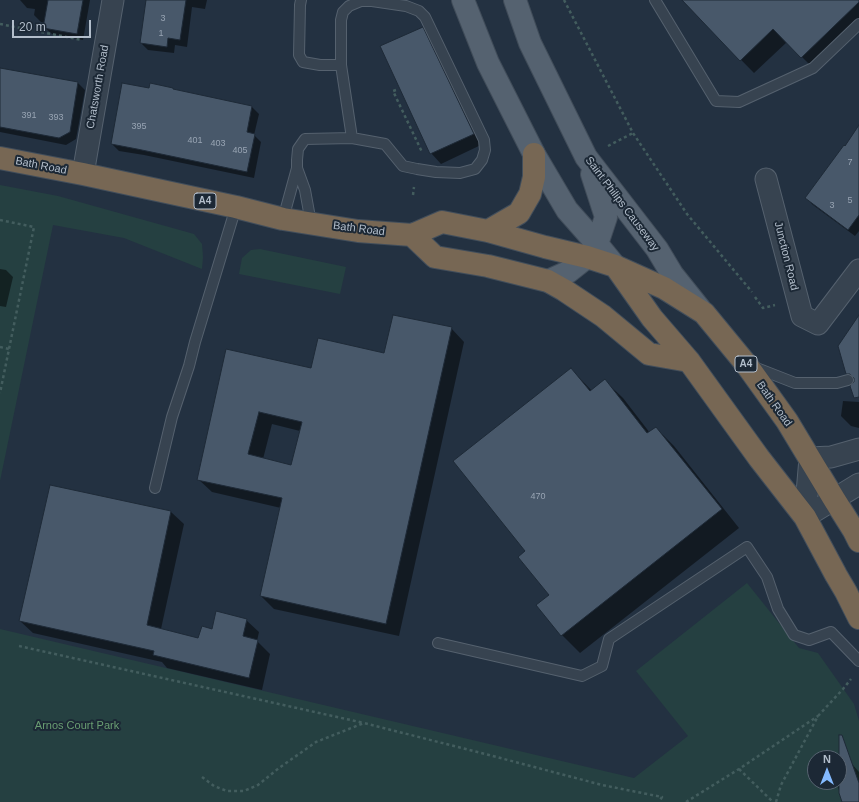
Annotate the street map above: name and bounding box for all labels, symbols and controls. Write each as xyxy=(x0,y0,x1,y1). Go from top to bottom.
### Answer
scale bar xyxy=(14,12,93,38)
house number: 3 xyxy=(160,14,166,24)
text: 20 m xyxy=(19,20,46,34)
house number: 1 xyxy=(158,29,164,39)
street label: Chatsworth Road xyxy=(84,44,112,130)
house number: 391 xyxy=(21,111,37,121)
house number: 393 xyxy=(48,113,64,123)
house number: 395 xyxy=(131,122,147,132)
house number: 401 xyxy=(187,136,203,146)
house number: 403 xyxy=(210,139,226,149)
house number: 405 xyxy=(232,146,248,156)
street label: Saint Philips Causeway xyxy=(582,154,662,254)
street label: Bath Road xyxy=(14,155,68,177)
house number: 7 xyxy=(847,158,853,168)
road number: A4 xyxy=(194,193,216,209)
house number: 5 xyxy=(847,196,853,206)
house number: 3 xyxy=(829,201,835,211)
street label: Bath Road xyxy=(332,219,386,239)
street label: Junction Road xyxy=(771,220,801,292)
road number: A4 xyxy=(735,356,757,372)
street label: Bath Road xyxy=(754,379,794,429)
house number: 470 xyxy=(530,492,546,502)
park label: Arnos Court Park xyxy=(35,719,119,733)
north arrow xyxy=(807,750,847,790)
text: N xyxy=(823,753,831,765)

